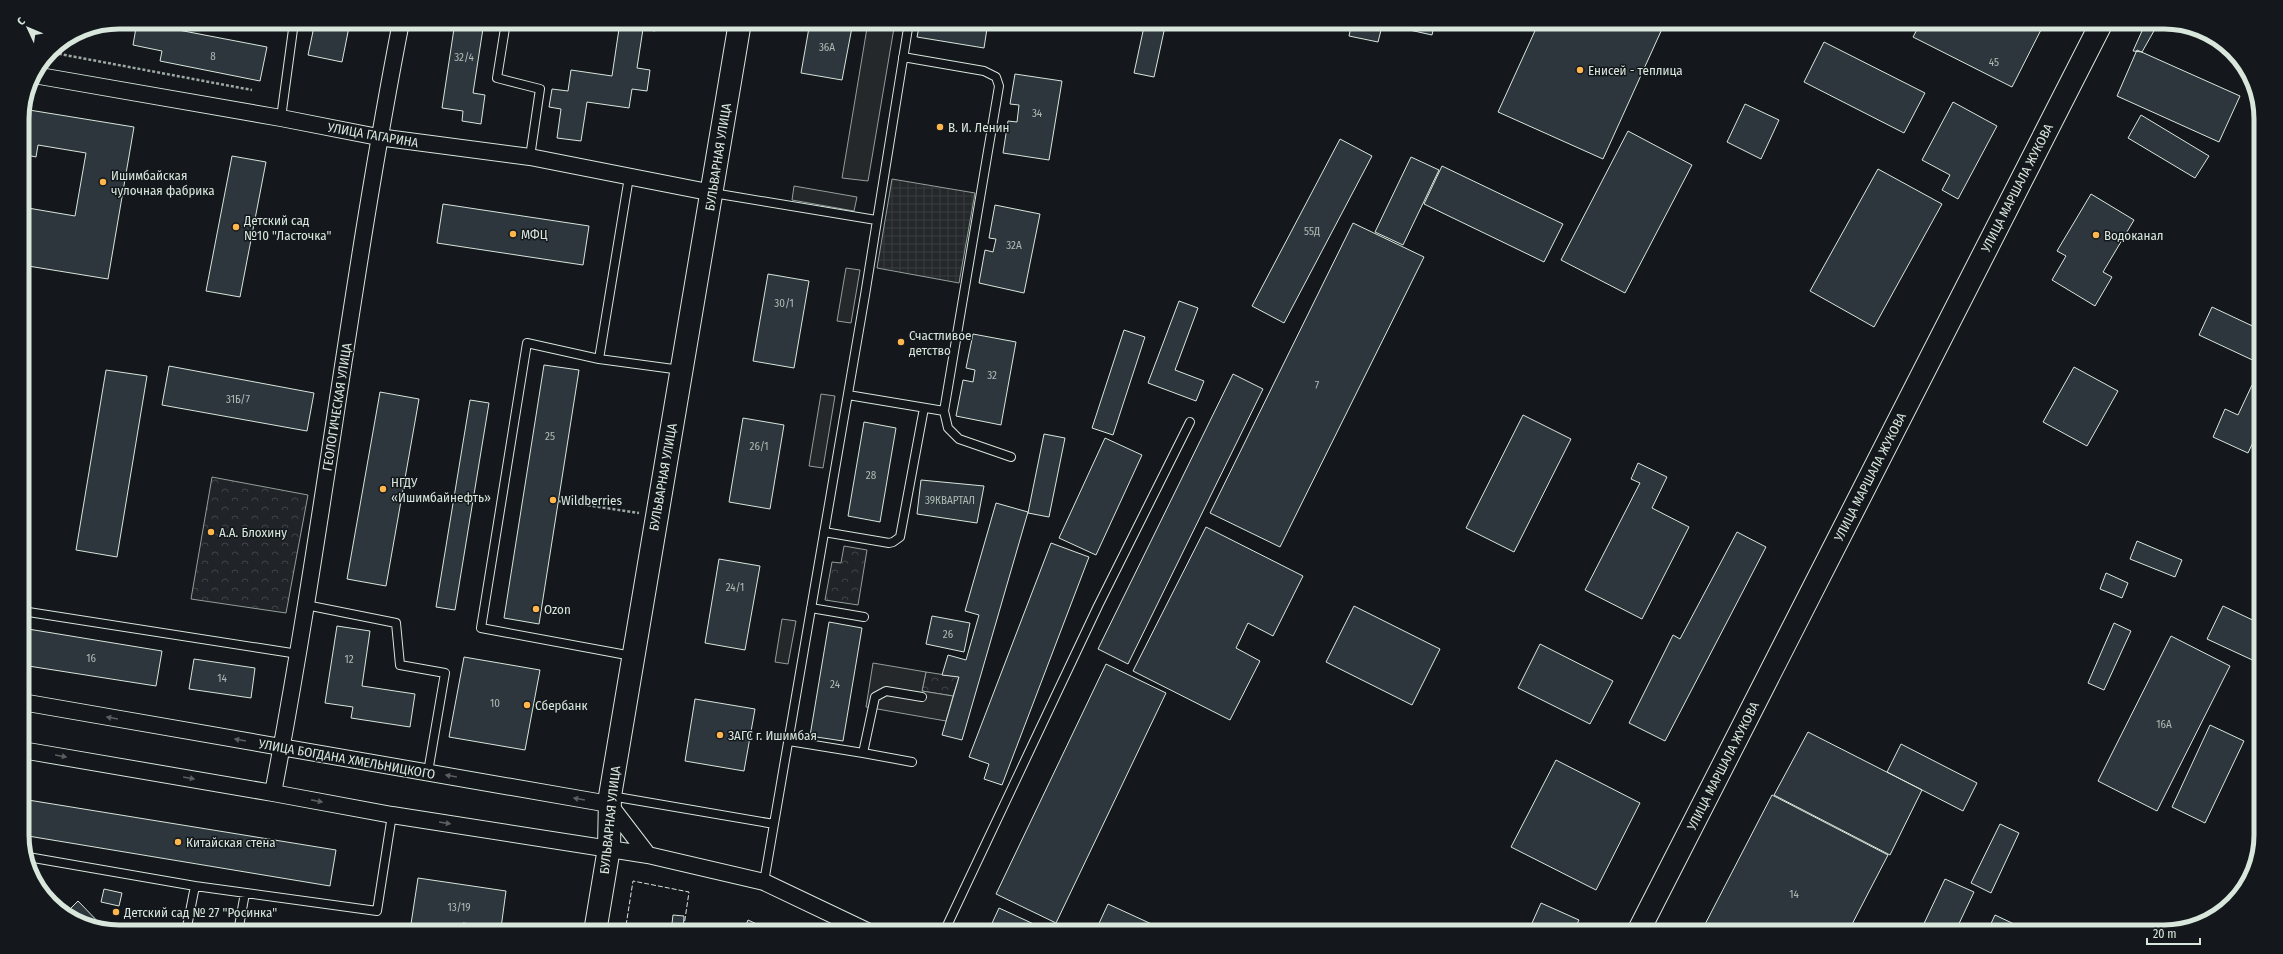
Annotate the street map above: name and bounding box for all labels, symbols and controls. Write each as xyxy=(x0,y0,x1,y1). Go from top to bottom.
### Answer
north arrow xyxy=(8,8,48,48)
text: С xyxy=(14,15,28,28)
house number: 36А xyxy=(819,41,835,54)
house number: 8 xyxy=(210,50,216,63)
house number: 32/4 xyxy=(454,51,474,64)
house number: 45 xyxy=(1989,56,1999,69)
place label: Енисей - теплица xyxy=(1588,63,1683,78)
marker: Енисей - теплица xyxy=(1575,65,1585,75)
street label: БУЛЬВАРНАЯ УЛИЦА xyxy=(702,102,734,212)
house number: 34 xyxy=(1032,107,1043,120)
street label: УЛИЦА ГАГАРИНА xyxy=(326,119,420,150)
place label: В. И. Ленин xyxy=(948,120,1010,135)
street label: УЛИЦА МАРШАЛА ЖУКОВА xyxy=(1978,121,2056,256)
marker: В. И. Ленин xyxy=(935,122,945,132)
place label: Ишимбайская чулочная фабрика xyxy=(111,168,215,198)
marker: Ишимбайская чулочная фабрика xyxy=(98,177,108,187)
place label: Детский сад №10 "Ласточка" xyxy=(243,213,331,243)
marker: Детский сад №10 "Ласточка" xyxy=(231,222,241,232)
house number: 55Д xyxy=(1304,225,1320,238)
place label: МФЦ xyxy=(521,227,548,242)
place label: Водоканал xyxy=(2104,228,2163,243)
marker: МФЦ xyxy=(508,229,518,239)
marker: Водоканал xyxy=(2091,230,2101,240)
house number: 32А xyxy=(1006,239,1022,252)
house number: 30/1 xyxy=(774,297,794,310)
place label: Счастливое детство xyxy=(909,328,971,358)
marker: Счастливое детство xyxy=(896,337,906,347)
street label: ГЕОЛОГИЧЕСКАЯ УЛИЦА xyxy=(319,342,355,472)
house number: 32 xyxy=(987,369,997,382)
house number: 7 xyxy=(1315,379,1320,392)
house number: 31Б/7 xyxy=(226,393,251,406)
street label: УЛИЦА МАРШАЛА ЖУКОВА xyxy=(1831,410,1909,545)
street label: БУЛЬВАРНАЯ УЛИЦА xyxy=(646,422,680,532)
house number: 25 xyxy=(545,430,555,443)
house number: 26/1 xyxy=(750,440,768,453)
house number: 28 xyxy=(866,469,877,482)
place label: НГДУ «Ишимбайнефть» xyxy=(391,475,491,505)
marker: НГДУ «Ишимбайнефть» xyxy=(378,484,388,494)
place label: Wildberries xyxy=(561,493,622,508)
house number: 39КВАРТАЛ xyxy=(925,494,975,507)
marker: Wildberries xyxy=(548,495,558,505)
place label: А.А. Блохину xyxy=(219,525,287,540)
marker: А.А. Блохину xyxy=(206,527,216,537)
house number: 24/1 xyxy=(726,581,744,594)
place label: Ozon xyxy=(544,602,571,617)
marker: Ozon xyxy=(531,604,541,614)
house number: 26 xyxy=(943,628,954,641)
house number: 16 xyxy=(86,652,96,665)
house number: 12 xyxy=(344,653,354,666)
house number: 14 xyxy=(217,672,227,685)
house number: 24 xyxy=(830,678,841,691)
house number: 10 xyxy=(490,697,500,710)
place label: Сбербанк xyxy=(535,698,588,713)
street label: УЛИЦА МАРШАЛА ЖУКОВА xyxy=(1684,699,1762,834)
marker: Сбербанк xyxy=(522,700,532,710)
one-way arrow xyxy=(106,714,118,720)
house number: 16А xyxy=(2156,718,2172,731)
place label: ЗАГС г. Ишимбая xyxy=(728,728,817,743)
marker: ЗАГС г. Ишимбая xyxy=(715,730,725,740)
street label: УЛИЦА БОГДАНА ХМЕЛЬНИЦКОГО xyxy=(257,736,436,782)
one-way arrow xyxy=(234,737,246,743)
one-way arrow xyxy=(55,754,67,760)
street label: БУЛЬВАРНАЯ УЛИЦА xyxy=(597,765,623,875)
one-way arrow xyxy=(444,773,457,779)
one-way arrow xyxy=(183,775,195,781)
one-way arrow xyxy=(573,796,585,802)
one-way arrow xyxy=(311,798,323,804)
one-way arrow xyxy=(439,820,451,826)
place label: Китайская стена xyxy=(186,835,276,850)
marker: Китайская стена xyxy=(173,837,183,847)
house number: 14 xyxy=(1789,888,1799,901)
house number: 13/19 xyxy=(447,901,471,914)
place label: Детский сад № 27 "Росинка" xyxy=(123,905,277,920)
marker: Детский сад № 27 "Росинка" xyxy=(111,907,121,917)
scale bar xyxy=(2147,920,2200,946)
text: 20 m xyxy=(2153,927,2177,941)

